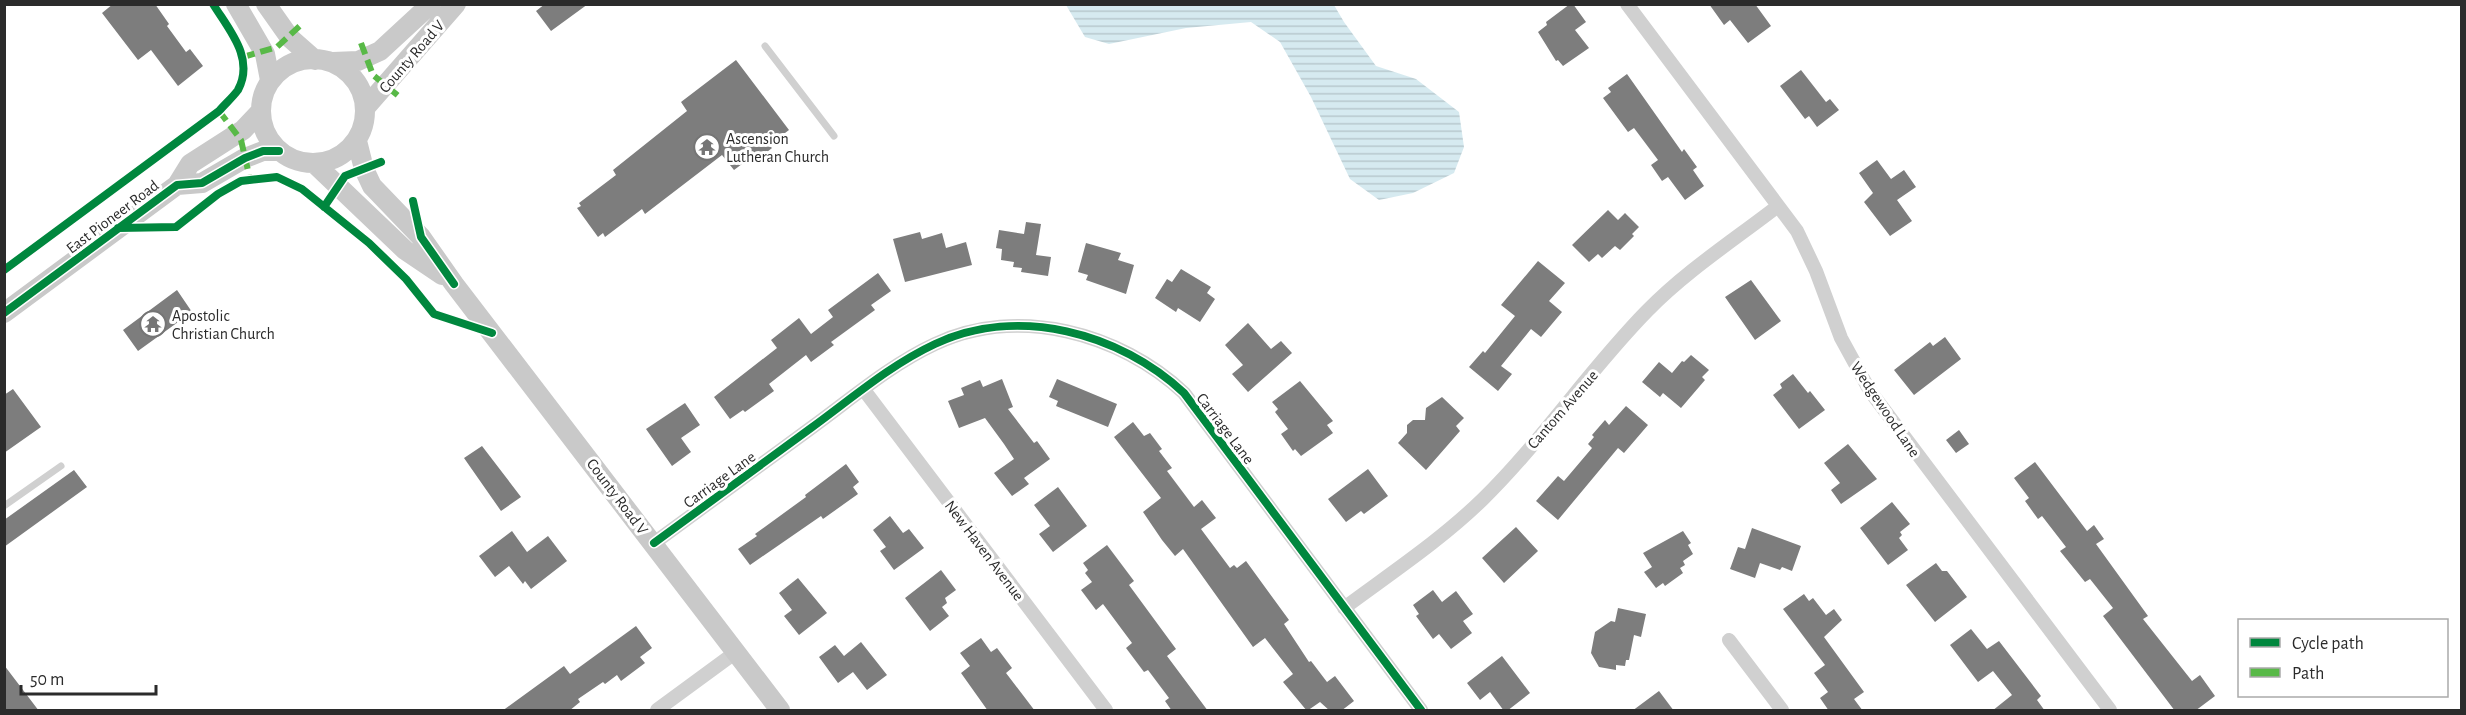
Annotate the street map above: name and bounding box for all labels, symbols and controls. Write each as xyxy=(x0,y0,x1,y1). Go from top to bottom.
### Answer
street label: County Road V xyxy=(376,17,448,97)
place label: Ascension Lutheran Church xyxy=(726,131,829,165)
temple icon: Ascension Lutheran Church xyxy=(692,132,722,162)
street label: East Pioneer Road xyxy=(63,177,162,257)
place label: Apostolic Christian Church xyxy=(172,308,275,342)
temple icon: Apostolic Christian Church xyxy=(138,309,168,339)
street label: Wedgewood Lane xyxy=(1847,359,1923,460)
street label: Cantom Avenue xyxy=(1524,367,1601,452)
street label: Carriage Lane xyxy=(1193,390,1257,467)
street label: Carriage Lane xyxy=(681,449,758,511)
street label: County Road V xyxy=(583,456,651,538)
street label: New Haven Avenue xyxy=(941,498,1027,604)
legend xyxy=(2238,619,2448,697)
text: Cycle path xyxy=(2292,635,2364,653)
scale bar xyxy=(21,658,156,696)
text: Path xyxy=(2292,665,2324,683)
text: 50 m xyxy=(30,671,64,689)

